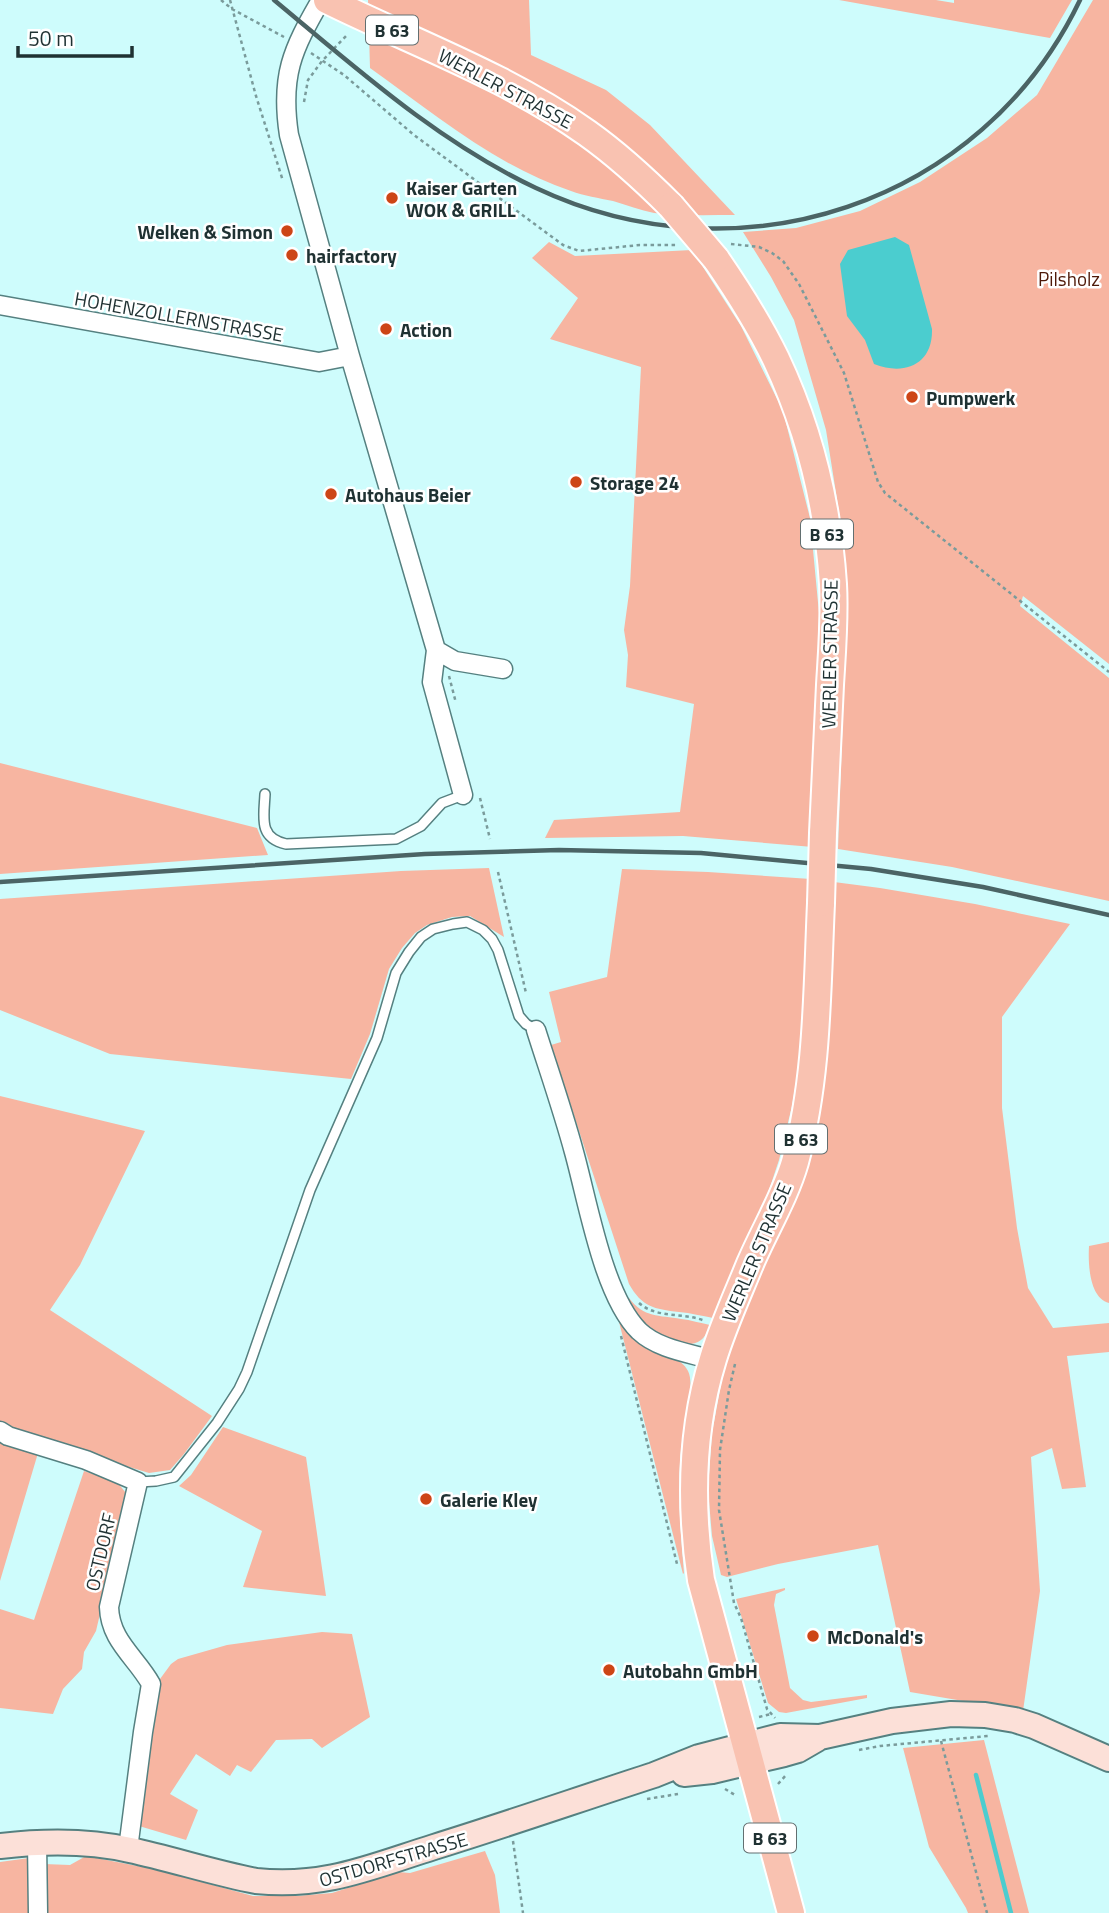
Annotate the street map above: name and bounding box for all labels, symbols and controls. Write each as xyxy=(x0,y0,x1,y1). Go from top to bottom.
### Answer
scale bar xyxy=(18,14,131,58)
road number: B 63 xyxy=(366,15,418,44)
text: 50 m xyxy=(28,22,74,54)
street label: WERLER STRASSE xyxy=(434,40,578,136)
place label: Kaiser Garten WOK & GRILL xyxy=(406,173,517,224)
marker: Kaiser Garten WOK & GRILL xyxy=(384,190,400,206)
place label: Welken & Simon xyxy=(138,217,273,246)
marker: Welken & Simon xyxy=(279,223,295,239)
place label: hairfactory xyxy=(306,241,397,270)
marker: hairfactory xyxy=(284,247,300,263)
park label: Pilsholz xyxy=(1038,264,1100,293)
street label: HOHENZOLLERNSTRASSE xyxy=(72,283,286,349)
place label: Action xyxy=(400,315,452,344)
marker: Action xyxy=(378,321,394,337)
place label: Pumpwerk xyxy=(926,383,1015,412)
marker: Pumpwerk xyxy=(904,389,920,405)
place label: Storage 24 xyxy=(590,468,679,497)
marker: Storage 24 xyxy=(568,474,584,490)
place label: Autohaus Beier xyxy=(345,480,471,509)
marker: Autohaus Beier xyxy=(323,486,339,502)
road number: B 63 xyxy=(801,520,853,548)
street label: WERLER STRASSE xyxy=(813,579,845,729)
road number: B 63 xyxy=(775,1124,827,1154)
street label: WERLER STRASSE xyxy=(714,1178,798,1326)
place label: Galerie Kley xyxy=(440,1485,538,1514)
marker: Galerie Kley xyxy=(418,1491,434,1507)
street label: OSTDORF xyxy=(77,1510,123,1594)
place label: McDonald's xyxy=(827,1622,923,1651)
marker: McDonald's xyxy=(805,1628,821,1644)
place label: Autobahn GmbH xyxy=(623,1656,758,1685)
marker: Autobahn GmbH xyxy=(601,1662,617,1678)
street label: OSTDORFSTRASSE xyxy=(315,1824,471,1894)
road number: B 63 xyxy=(744,1824,796,1852)

